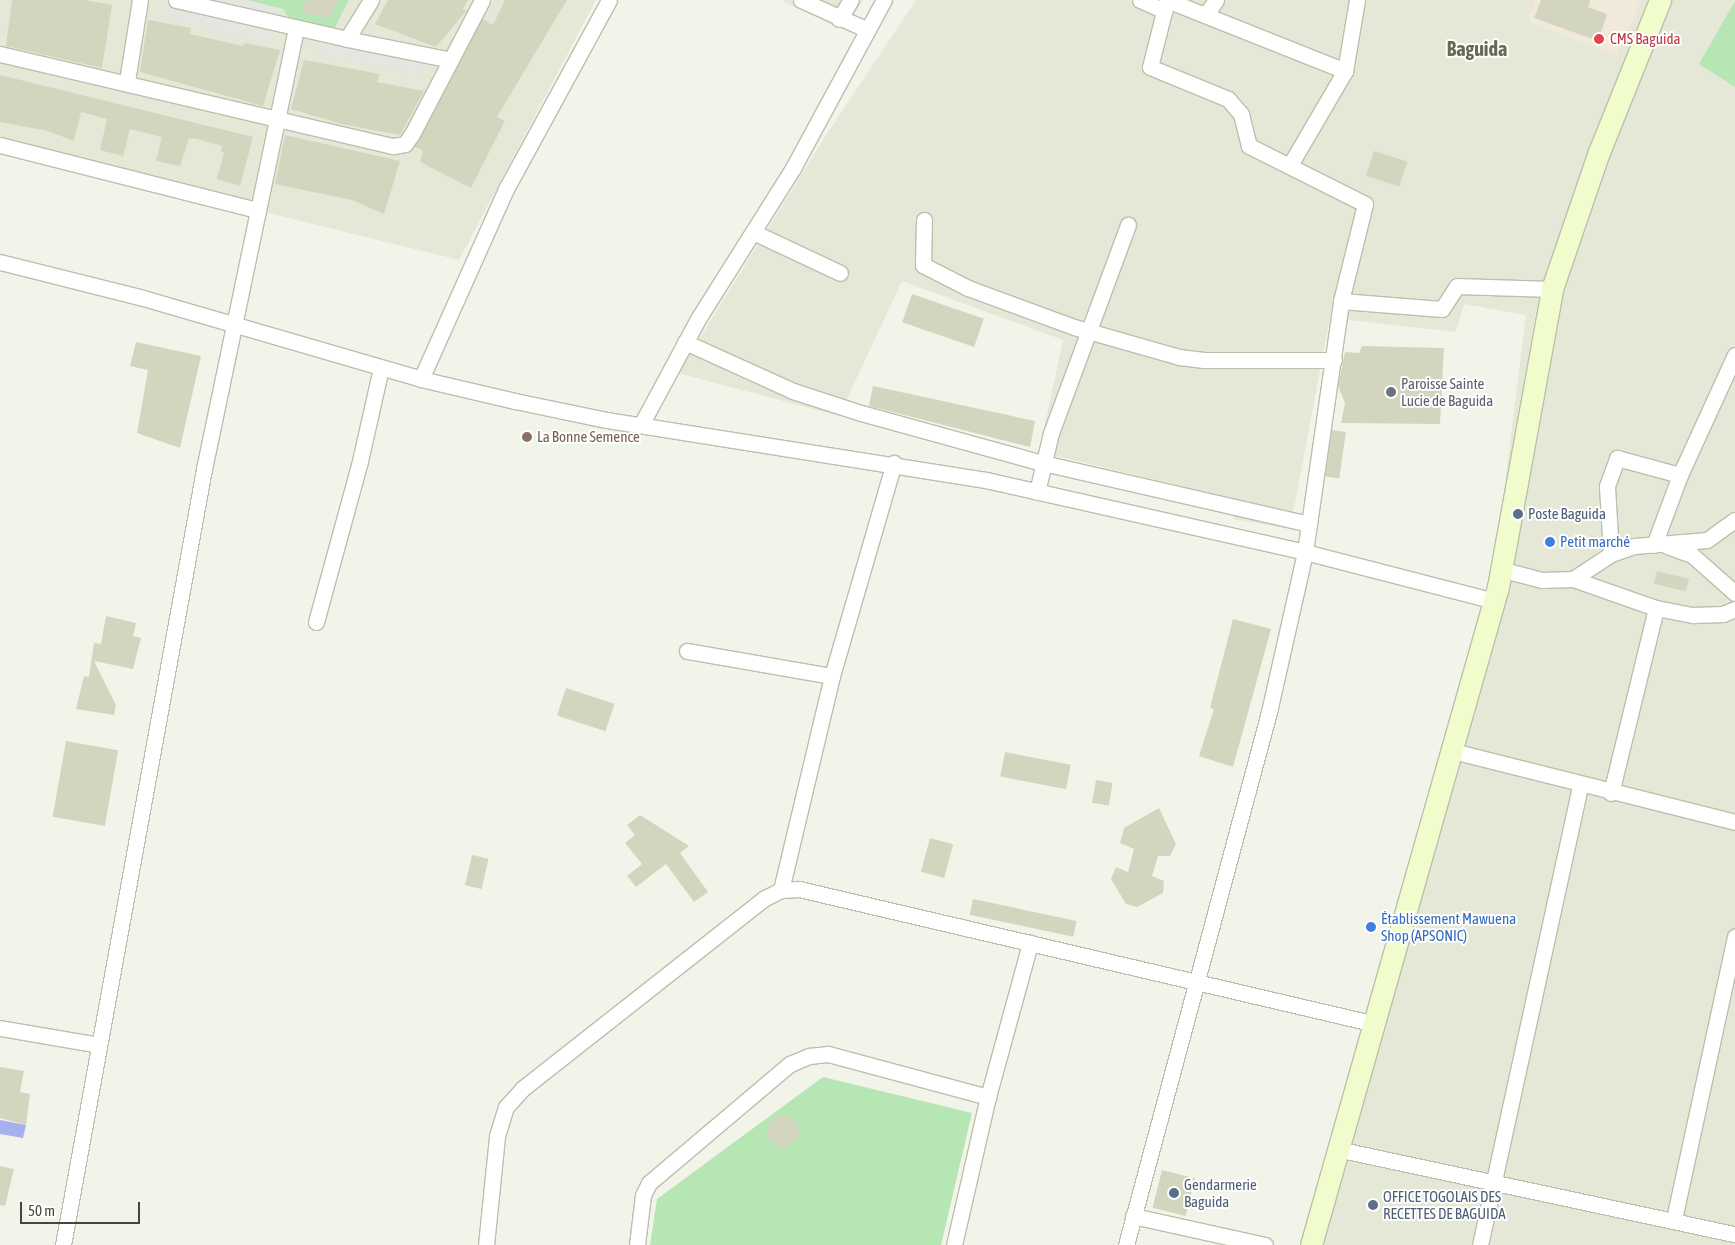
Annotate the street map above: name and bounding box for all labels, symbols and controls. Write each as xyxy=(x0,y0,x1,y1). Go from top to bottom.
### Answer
place label: CMS Baguida xyxy=(1610,30,1680,48)
marker: CMS Baguida xyxy=(1592,32,1606,46)
district label: Baguida xyxy=(1447,36,1507,60)
place label: Paroisse Sainte Lucie de Baguida xyxy=(1401,374,1493,409)
marker: Paroisse Sainte Lucie de Baguida xyxy=(1385,386,1397,398)
place label: La Bonne Semence xyxy=(537,428,640,446)
marker: La Bonne Semence xyxy=(521,431,533,443)
place label: Poste Baguida xyxy=(1528,505,1606,523)
marker: Poste Baguida xyxy=(1512,508,1524,520)
place label: Petit marché xyxy=(1560,533,1630,551)
marker: Petit marché xyxy=(1544,536,1556,548)
place label: Établissement Mawuena Shop (APSONIC) xyxy=(1381,909,1516,944)
marker: Établissement Mawuena Shop (APSONIC) xyxy=(1365,921,1377,933)
place label: Gendarmerie Baguida xyxy=(1184,1175,1257,1210)
marker: Gendarmerie Baguida xyxy=(1168,1187,1180,1199)
place label: OFFICE TOGOLAIS DES RECETTES DE BAGUIDA xyxy=(1383,1187,1506,1222)
scale bar xyxy=(22,1192,142,1224)
marker: OFFICE TOGOLAIS DES RECETTES DE BAGUIDA xyxy=(1367,1199,1379,1211)
text: 50 m xyxy=(28,1202,55,1219)

